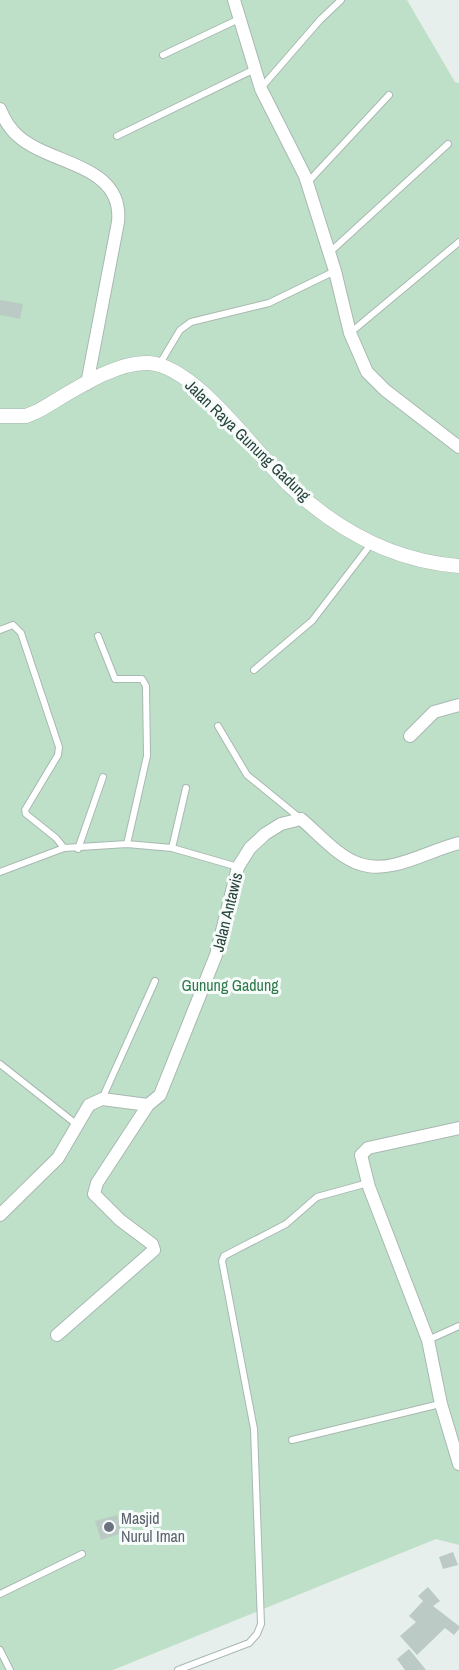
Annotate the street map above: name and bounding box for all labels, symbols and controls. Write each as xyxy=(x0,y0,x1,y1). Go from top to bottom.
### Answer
street label: Jalan Raya Gunung Gadung xyxy=(181,374,316,506)
street label: Jalan Antawis xyxy=(207,870,247,954)
park label: Gunung Gadung xyxy=(181,974,279,996)
place label: Masjid Nurul Iman xyxy=(121,1507,185,1547)
marker: Masjid Nurul Iman xyxy=(102,1520,116,1534)

